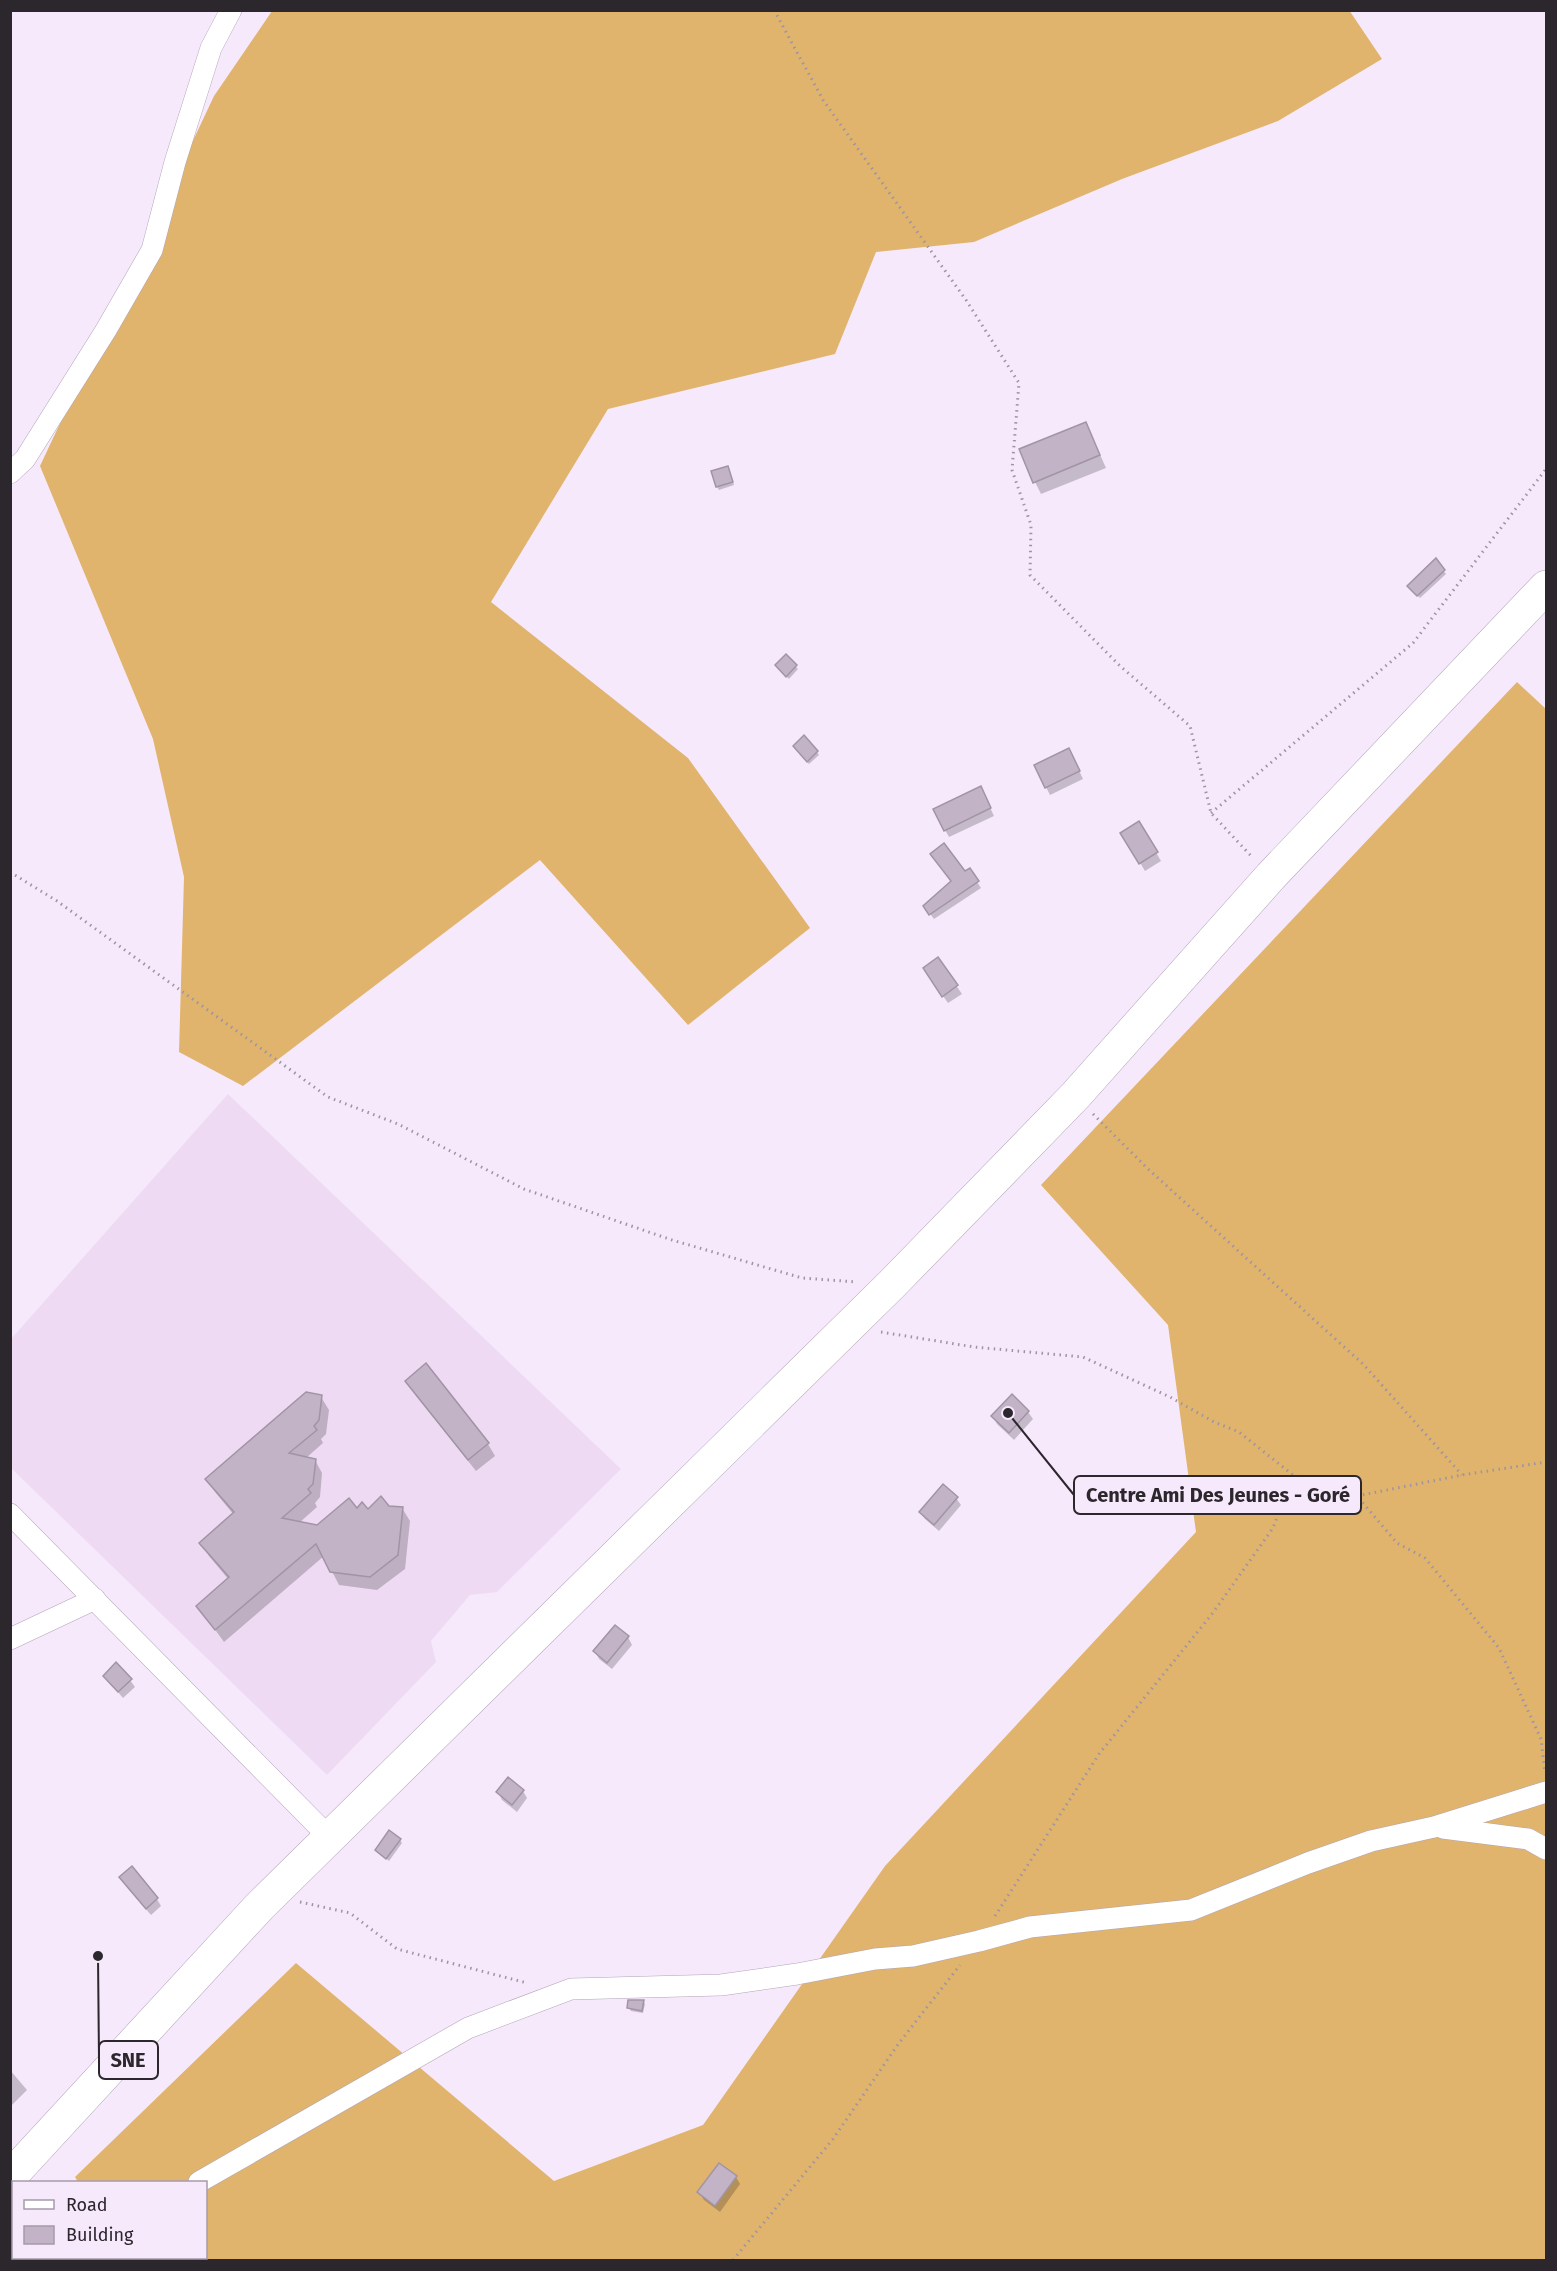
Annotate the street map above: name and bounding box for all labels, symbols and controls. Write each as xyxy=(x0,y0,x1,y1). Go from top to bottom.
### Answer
callout: Centre Ami Des Jeunes - Goré xyxy=(1074,1476,1361,1514)
text: Centre Ami Des Jeunes - Goré xyxy=(1086,1483,1350,1507)
callout: SNE xyxy=(99,2041,158,2079)
text: SNE xyxy=(110,2048,146,2072)
legend xyxy=(12,2181,207,2259)
text: Road xyxy=(66,2194,108,2216)
text: Building xyxy=(66,2224,134,2246)

